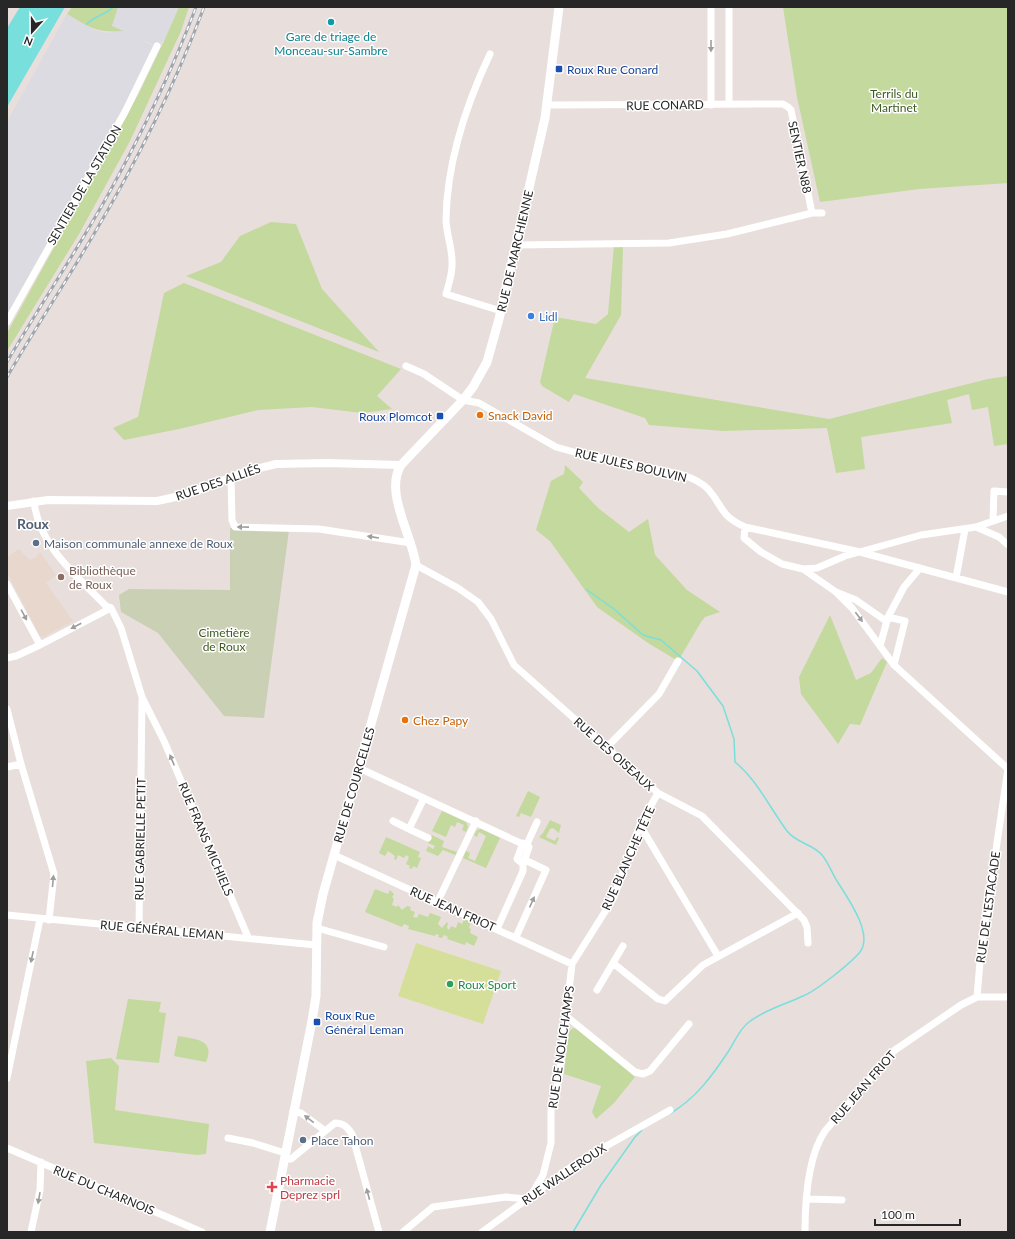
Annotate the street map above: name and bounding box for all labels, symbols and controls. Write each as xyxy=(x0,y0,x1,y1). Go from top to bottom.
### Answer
north arrow xyxy=(12,12,52,52)
marker: Gare de triage de Monceau-sur-Sambre xyxy=(326,17,336,27)
place label: Gare de triage de Monceau-sur-Sambre xyxy=(274,29,388,58)
text: N xyxy=(22,34,35,49)
one-way arrow xyxy=(708,40,714,53)
place label: Roux Rue Conard xyxy=(567,62,658,77)
marker: Roux Rue Conard xyxy=(554,64,564,74)
park label: Terrils du Martinet xyxy=(870,86,918,115)
street label: RUE CONARD xyxy=(626,97,704,113)
street label: SENTIER N88 xyxy=(785,119,815,195)
street label: SENTIER DE LA STATION xyxy=(44,122,124,248)
street label: RUE DE MARCHIENNE xyxy=(494,188,536,314)
place label: Lidl xyxy=(539,309,558,324)
marker: Lidl xyxy=(526,311,536,321)
place label: Snack David xyxy=(488,408,553,423)
place label: Roux Plomcot xyxy=(359,409,433,424)
marker: Snack David xyxy=(475,410,485,420)
marker: Roux Plomcot xyxy=(435,411,445,421)
street label: RUE JULES BOULVIN xyxy=(574,445,688,485)
street label: RUE DES ALLIÉS xyxy=(174,460,262,504)
district label: Roux xyxy=(17,515,50,532)
one-way arrow xyxy=(236,524,249,530)
one-way arrow xyxy=(367,534,379,540)
place label: Maison communale annexe de Roux xyxy=(44,536,233,551)
marker: Maison communale annexe de Roux xyxy=(31,538,41,548)
place label: Bibliothèque de Roux xyxy=(69,563,136,592)
marker: Bibliothèque de Roux xyxy=(56,572,66,582)
one-way arrow xyxy=(20,609,27,620)
one-way arrow xyxy=(855,612,863,623)
one-way arrow xyxy=(70,623,82,629)
park label: Cimetière de Roux xyxy=(198,625,250,654)
place label: Chez Papy xyxy=(413,713,469,728)
street label: RUE DES OISEAUX xyxy=(571,714,657,794)
marker: Chez Papy xyxy=(400,715,410,725)
street label: RUE DE COURCELLES xyxy=(330,725,378,845)
one-way arrow xyxy=(169,754,175,765)
street label: RUE GABRIELLE PETIT xyxy=(131,778,149,900)
street label: RUE FRANS MICHIELS xyxy=(175,780,237,898)
street label: RUE BLANCHE TÊTE xyxy=(598,804,658,912)
street label: RUE DE L'ESTACADE xyxy=(973,850,1003,964)
one-way arrow xyxy=(49,875,56,887)
street label: RUE JEAN FRIOT xyxy=(408,883,498,935)
one-way arrow xyxy=(529,896,535,907)
street label: RUE GÉNÉRAL LEMAN xyxy=(100,917,224,943)
one-way arrow xyxy=(28,951,34,963)
place label: Roux Sport xyxy=(458,977,517,992)
marker: Roux Sport xyxy=(445,979,455,989)
street label: RUE DE NOLICHAMPS xyxy=(545,985,577,1109)
place label: Roux Rue Général Leman xyxy=(325,1008,404,1037)
marker: Roux Rue Général Leman xyxy=(312,1017,322,1027)
street label: RUE JEAN FRIOT xyxy=(827,1047,899,1127)
one-way arrow xyxy=(304,1115,315,1123)
place label: Place Tahon xyxy=(311,1133,374,1148)
marker: Place Tahon xyxy=(298,1135,308,1145)
street label: RUE WALLEROUX xyxy=(519,1140,609,1208)
street label: RUE DU CHARNOIS xyxy=(51,1162,157,1218)
place label: Pharmacie Deprez sprl xyxy=(280,1173,340,1202)
marker: Pharmacie Deprez sprl xyxy=(267,1182,277,1192)
one-way arrow xyxy=(365,1188,371,1200)
one-way arrow xyxy=(35,1191,41,1204)
scale bar xyxy=(875,1201,960,1227)
text: 100 m xyxy=(881,1207,915,1222)

